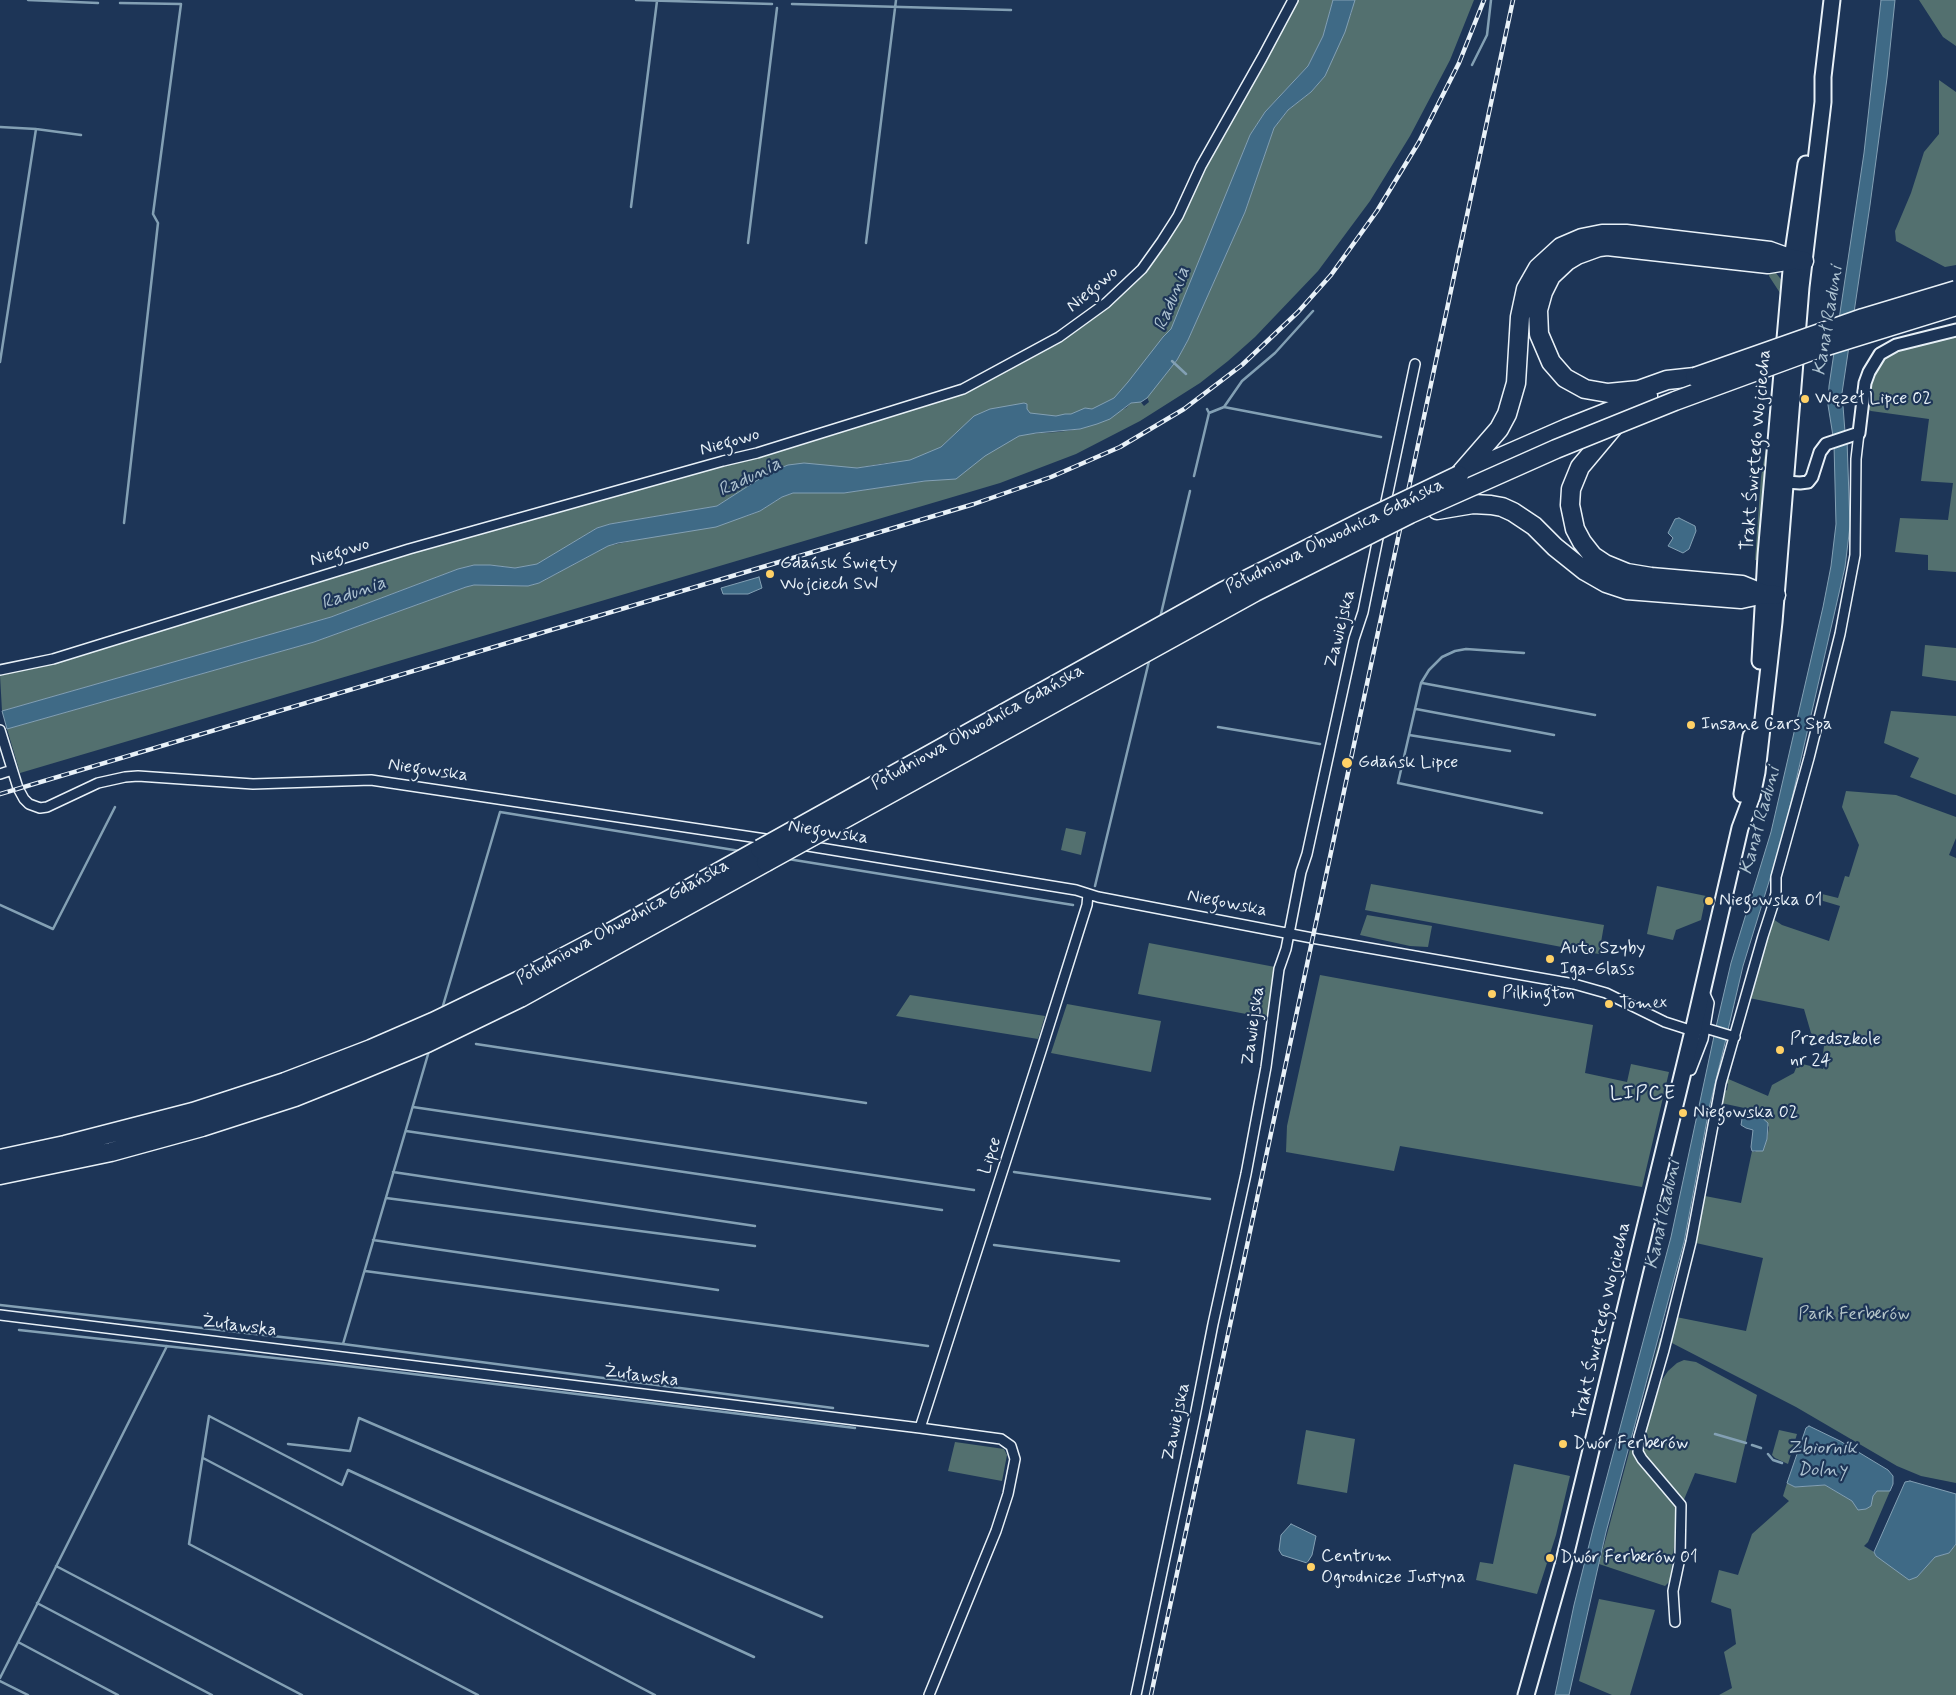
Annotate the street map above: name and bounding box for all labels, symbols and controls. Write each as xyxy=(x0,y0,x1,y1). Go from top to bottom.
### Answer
street label: Niegowo xyxy=(1063,262,1123,318)
water label: Radunia xyxy=(1150,264,1196,334)
water label: Kanał Raduni xyxy=(1809,264,1849,378)
street label: Trakt Świętego Wojciecha xyxy=(1737,349,1777,551)
place label: Węzeł Lipce 02 xyxy=(1815,388,1932,410)
marker: Węzeł Lipce 02 xyxy=(1799,393,1811,405)
street label: Niegowo xyxy=(698,424,762,462)
water label: Radunia xyxy=(715,453,785,503)
street label: Południowa Obwodnica Gdańska xyxy=(1222,475,1448,599)
street label: Niegowo xyxy=(308,534,372,572)
place label: Gdańsk Święty Wojciech SW xyxy=(780,553,898,596)
marker: Gdańsk Święty Wojciech SW xyxy=(764,568,776,580)
water label: Radunia xyxy=(319,572,389,616)
street label: Zawiejska xyxy=(1321,588,1361,670)
street label: Południowa Obwodnica Gdańska xyxy=(868,660,1088,796)
place label: Insane Cars Spa xyxy=(1701,714,1832,736)
marker: Insane Cars Spa xyxy=(1685,719,1697,731)
place label: Gdańsk Lipce xyxy=(1358,752,1458,774)
street label: Niegowska xyxy=(386,755,470,787)
marker: Gdańsk Lipce xyxy=(1340,756,1354,770)
water label: Kanał Raduni xyxy=(1736,765,1786,877)
street label: Niegowska xyxy=(786,816,870,850)
street label: Południowa Obwodnica Gdańska xyxy=(513,855,733,991)
street label: Niegowska xyxy=(1185,886,1269,922)
place label: Niegowska 01 xyxy=(1719,890,1823,912)
marker: Niegowska 01 xyxy=(1703,895,1715,907)
place label: Auto Szyby Iga-Glass xyxy=(1560,938,1645,981)
marker: Auto Szyby Iga-Glass xyxy=(1544,953,1556,965)
place label: Pilkington xyxy=(1502,983,1575,1005)
street label: Zawiejska xyxy=(1238,985,1270,1067)
marker: Pilkington xyxy=(1486,988,1498,1000)
place label: Tomex xyxy=(1619,993,1667,1015)
marker: Tomex xyxy=(1603,998,1615,1010)
place label: Przedszkole nr 24 xyxy=(1790,1029,1881,1072)
marker: Przedszkole nr 24 xyxy=(1774,1044,1786,1056)
district label: LIPCE xyxy=(1609,1083,1677,1107)
place label: Niegowska 02 xyxy=(1693,1102,1798,1124)
marker: Niegowska 02 xyxy=(1677,1107,1689,1119)
street label: Lipce xyxy=(975,1134,1007,1178)
water label: Kanał Raduni xyxy=(1641,1158,1687,1272)
street label: Trakt Świętego Wojciecha xyxy=(1570,1220,1636,1422)
park label: Park Ferberów xyxy=(1798,1304,1910,1326)
street label: Żuławska xyxy=(200,1312,278,1342)
street label: Żuławska xyxy=(602,1362,680,1392)
street label: Zawiejska xyxy=(1158,1381,1196,1463)
place label: Dwór Ferberów xyxy=(1573,1433,1688,1455)
marker: Dwór Ferberów xyxy=(1557,1438,1569,1450)
water label: Zbiornik Dolny xyxy=(1787,1438,1857,1482)
place label: Centrum Ogrodnicze Justyna xyxy=(1321,1546,1466,1588)
place label: Dwór Ferberów 01 xyxy=(1560,1547,1698,1569)
marker: Dwór Ferberów 01 xyxy=(1544,1552,1556,1564)
marker: Centrum Ogrodnicze Justyna xyxy=(1305,1561,1317,1573)

